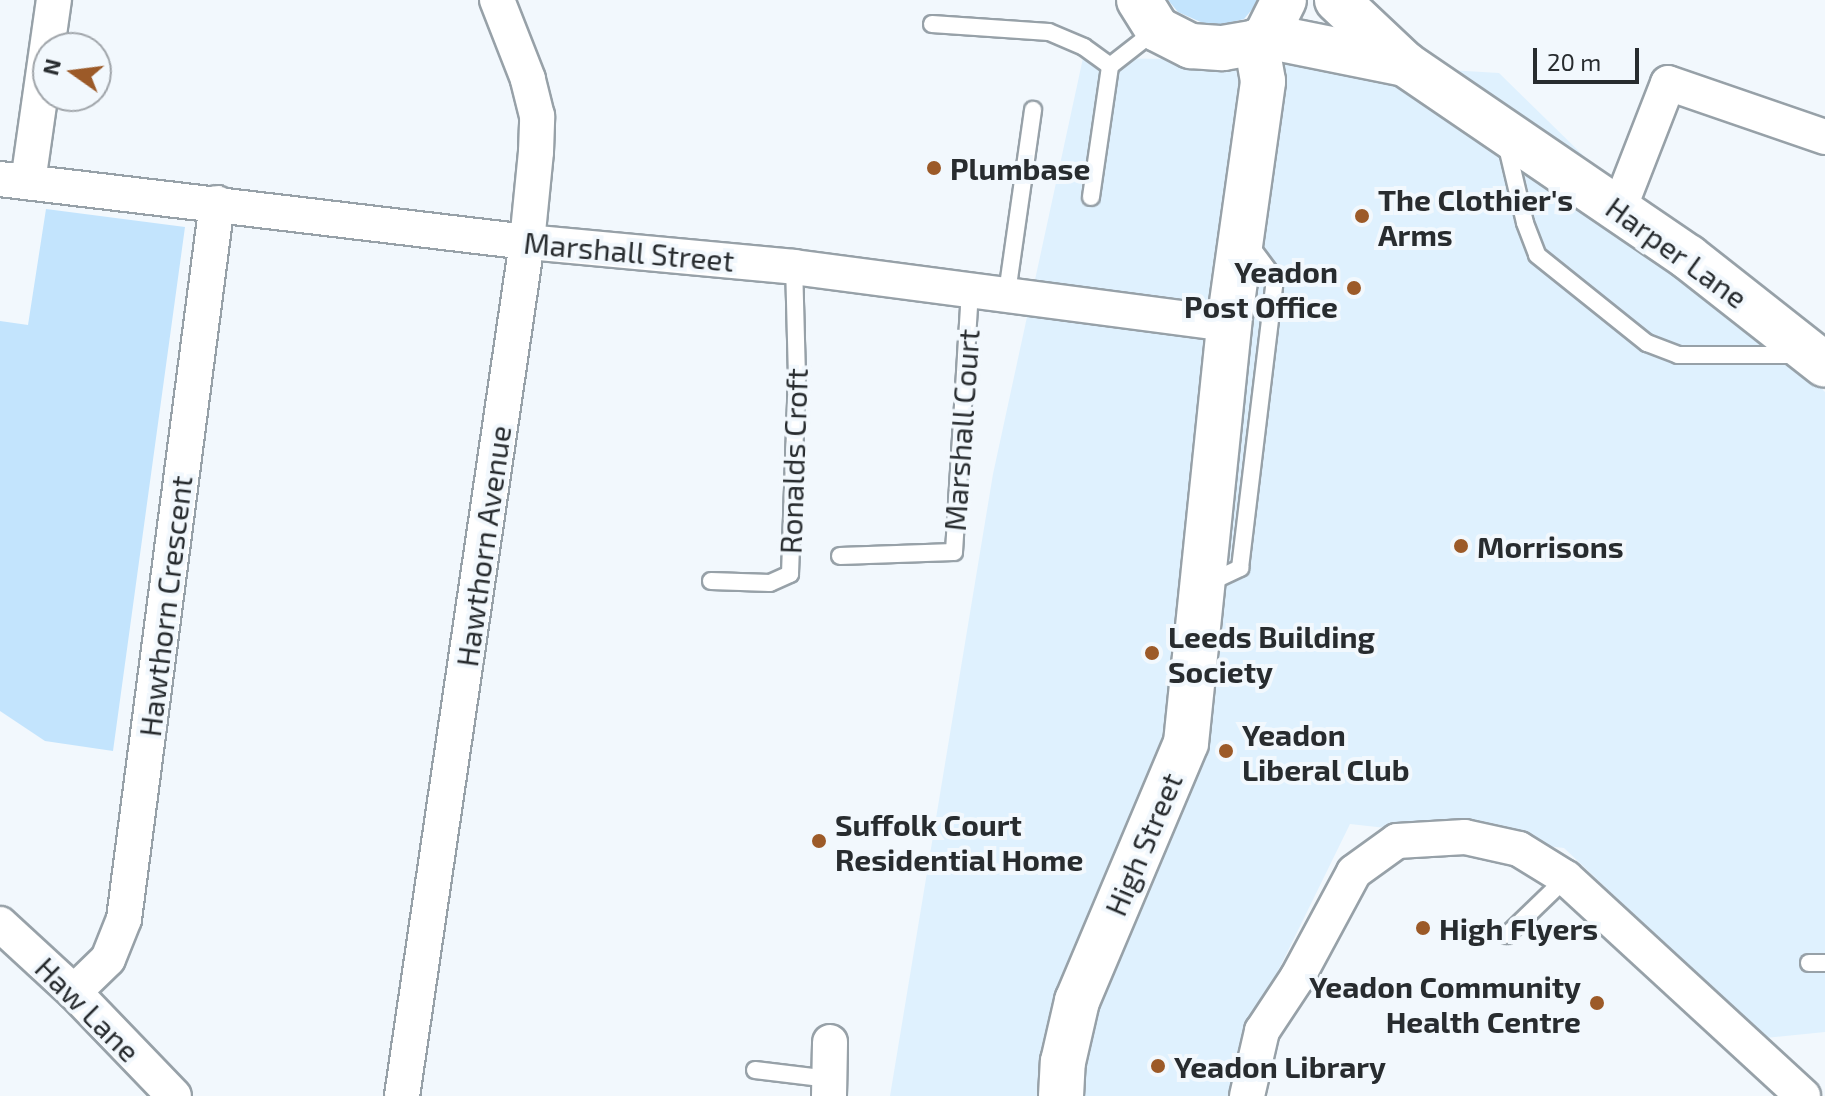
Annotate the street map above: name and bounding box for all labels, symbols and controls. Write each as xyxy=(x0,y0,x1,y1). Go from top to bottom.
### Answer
north arrow xyxy=(32,32,112,112)
scale bar xyxy=(1537,32,1643,82)
text: 20 m xyxy=(1547,47,1601,76)
text: N xyxy=(36,56,65,78)
place label: Plumbase xyxy=(950,150,1090,186)
marker: Plumbase xyxy=(925,159,943,177)
place label: The Clothier's Arms xyxy=(1378,181,1573,252)
street label: Harper Lane xyxy=(1599,189,1755,315)
marker: The Clothier's Arms xyxy=(1353,207,1371,225)
street label: Marshall Street xyxy=(522,224,736,278)
place label: Yeadon Post Office xyxy=(1184,253,1338,324)
marker: Yeadon Post Office xyxy=(1345,279,1363,297)
street label: Marshall Court xyxy=(936,327,986,533)
street label: Ronalds Croft xyxy=(772,367,814,555)
street label: Hawthorn Avenue xyxy=(448,423,518,669)
street label: Hawthorn Crescent xyxy=(131,473,199,739)
place label: Morrisons xyxy=(1477,528,1624,564)
marker: Morrisons xyxy=(1452,537,1470,555)
place label: Leeds Building Society xyxy=(1168,618,1375,688)
marker: Leeds Building Society xyxy=(1143,644,1161,662)
place label: Yeadon Liberal Club xyxy=(1242,716,1410,786)
marker: Yeadon Liberal Club xyxy=(1217,742,1235,760)
street label: High Street xyxy=(1097,767,1189,921)
place label: Suffolk Court Residential Home xyxy=(835,806,1084,876)
marker: Suffolk Court Residential Home xyxy=(810,832,828,850)
place label: High Flyers xyxy=(1439,910,1598,946)
marker: High Flyers xyxy=(1414,919,1432,937)
street label: Haw Lane xyxy=(28,949,148,1069)
place label: Yeadon Community Health Centre xyxy=(1309,968,1581,1038)
marker: Yeadon Community Health Centre xyxy=(1588,994,1606,1012)
place label: Yeadon Library xyxy=(1174,1048,1386,1084)
marker: Yeadon Library xyxy=(1149,1057,1167,1075)

